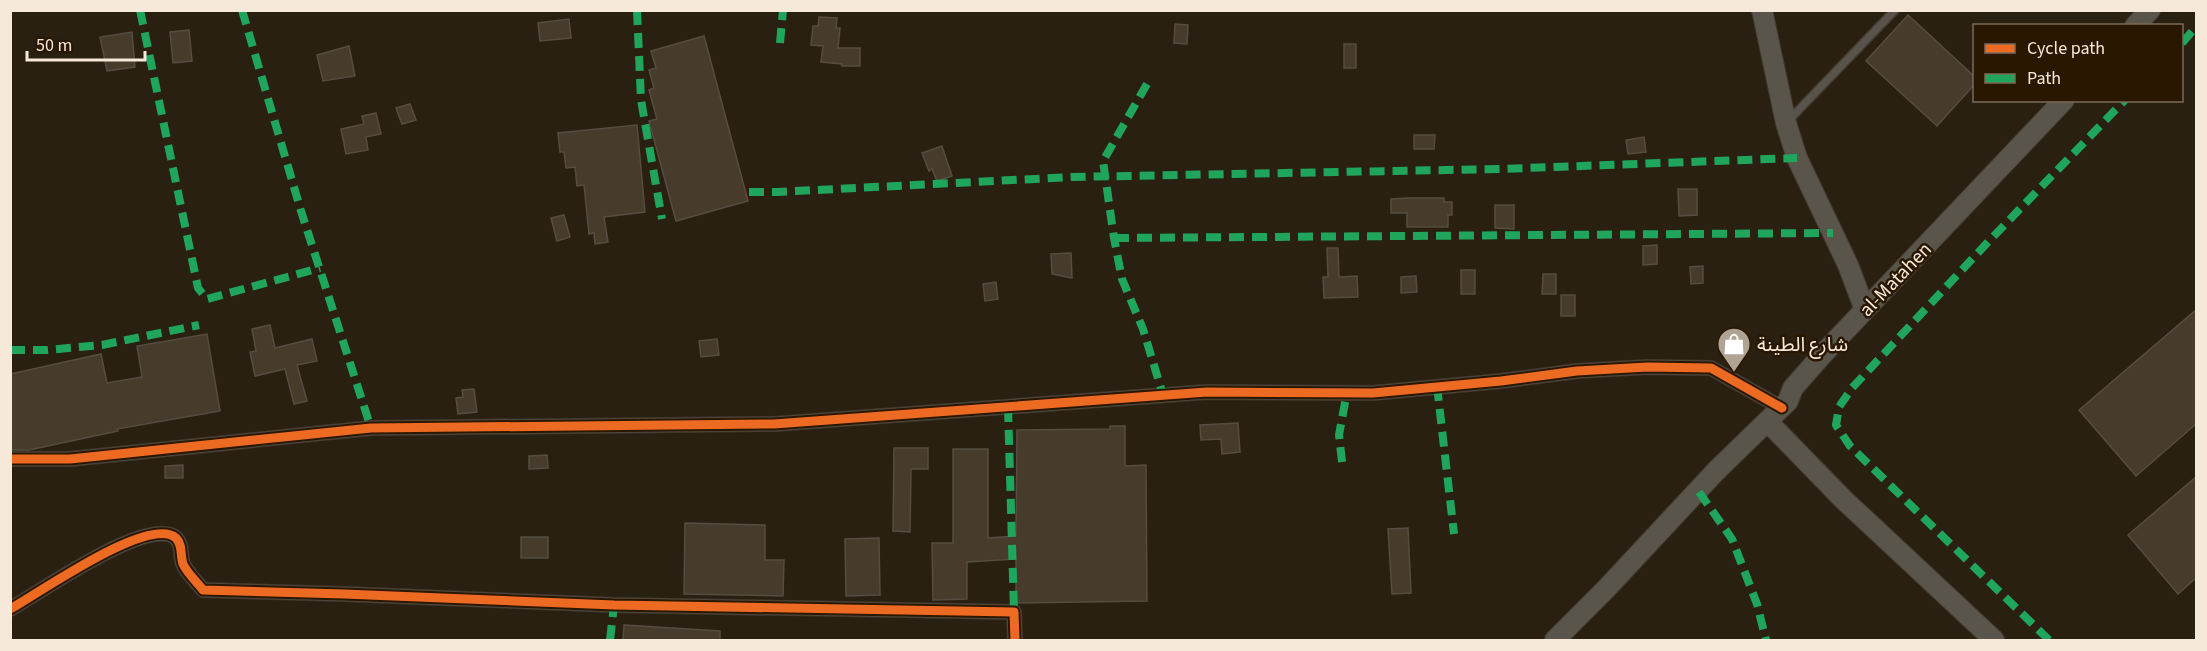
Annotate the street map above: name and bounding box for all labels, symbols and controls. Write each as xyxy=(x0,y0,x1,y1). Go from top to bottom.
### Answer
scale bar xyxy=(27,24,146,62)
legend xyxy=(1973,24,2183,102)
text: 50 m xyxy=(36,33,72,58)
text: Cycle path xyxy=(2027,36,2105,61)
text: Path xyxy=(2027,66,2061,91)
street label: al-Matahen xyxy=(1853,236,1938,323)
shop icon: شارع الطينة xyxy=(1716,326,1752,373)
place label: شارع الطينة xyxy=(1757,331,1848,359)

